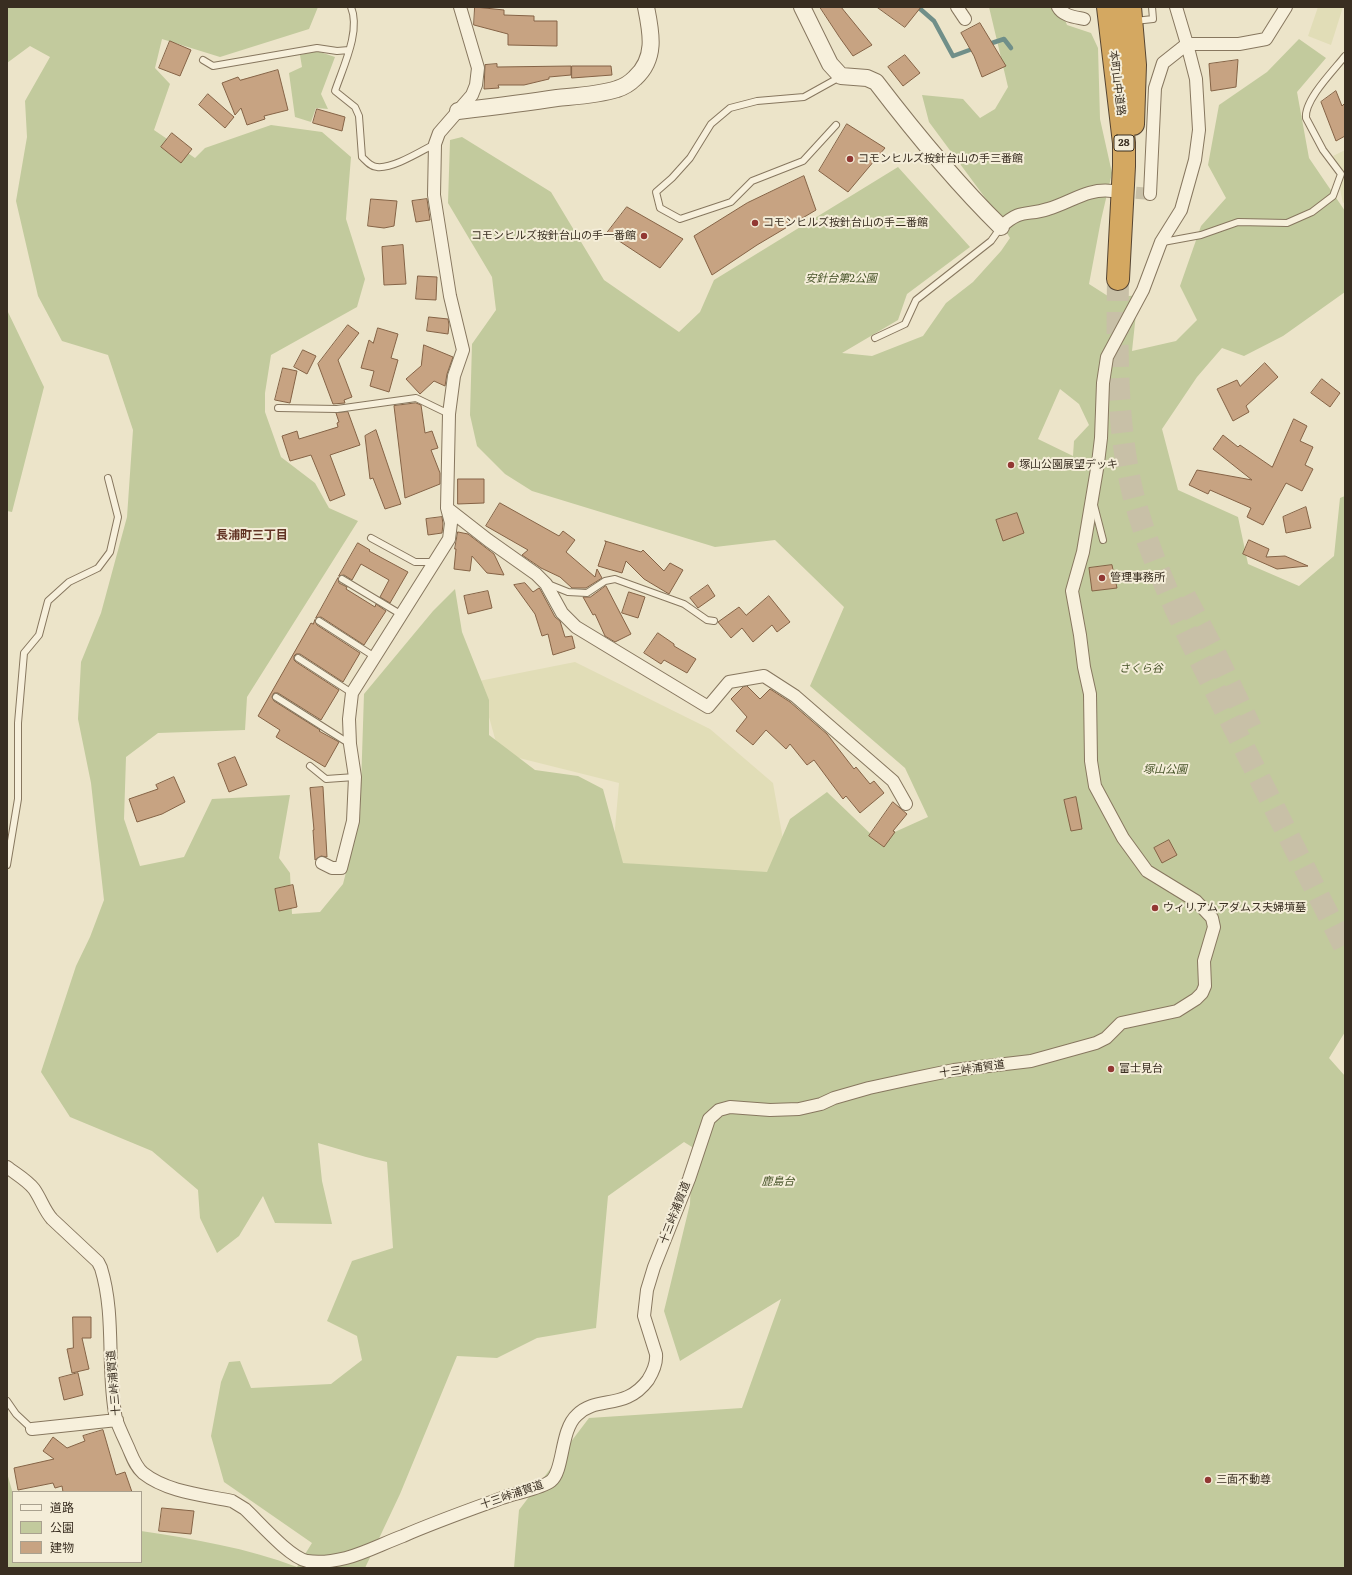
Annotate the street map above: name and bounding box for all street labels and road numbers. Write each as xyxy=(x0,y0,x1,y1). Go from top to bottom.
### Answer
street label: 本町山中道路 xyxy=(1106,49,1128,117)
road number: 28 xyxy=(1114,135,1134,151)
street label: 十三峠浦賀道 xyxy=(938,1058,1006,1080)
street label: 十三峠浦賀道 xyxy=(657,1180,693,1246)
street label: 十三峠浦賀道 xyxy=(105,1350,123,1416)
street label: 十三峠浦賀道 xyxy=(479,1478,545,1512)

